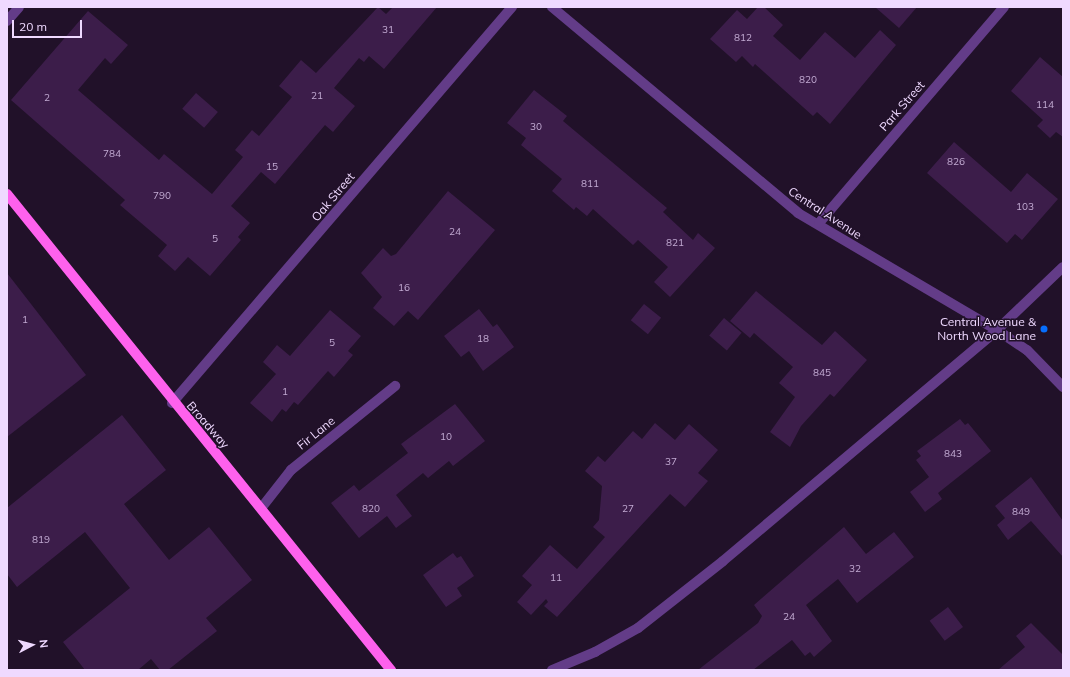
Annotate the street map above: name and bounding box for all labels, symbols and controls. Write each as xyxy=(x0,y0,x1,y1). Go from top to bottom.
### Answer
scale bar xyxy=(14,12,84,38)
text: 20 m xyxy=(19,19,47,34)
house number: 31 xyxy=(382,24,394,36)
house number: 812 xyxy=(734,32,752,44)
house number: 820 xyxy=(799,74,817,86)
street label: Park Street xyxy=(876,78,928,134)
house number: 21 xyxy=(311,90,323,102)
house number: 2 xyxy=(44,92,50,104)
house number: 114 xyxy=(1036,99,1054,111)
house number: 30 xyxy=(530,121,542,133)
house number: 784 xyxy=(103,148,121,160)
house number: 826 xyxy=(947,156,965,168)
house number: 15 xyxy=(266,161,278,173)
street label: Oak Street xyxy=(309,170,357,224)
house number: 811 xyxy=(581,178,599,190)
street label: Central Avenue xyxy=(786,184,864,242)
house number: 790 xyxy=(153,190,171,202)
house number: 103 xyxy=(1016,201,1034,213)
house number: 24 xyxy=(449,226,461,238)
house number: 5 xyxy=(212,233,218,245)
house number: 821 xyxy=(666,237,684,249)
house number: 16 xyxy=(398,282,410,294)
house number: 1 xyxy=(22,314,28,326)
place label: Central Avenue & North Wood Lane xyxy=(937,315,1036,343)
marker: Central Avenue & North Wood Lane xyxy=(1039,324,1049,334)
house number: 18 xyxy=(477,333,489,345)
house number: 5 xyxy=(329,337,335,349)
house number: 845 xyxy=(813,367,831,379)
house number: 1 xyxy=(282,386,288,398)
street label: Broadway xyxy=(184,399,232,451)
street label: Fir Lane xyxy=(294,413,338,453)
house number: 10 xyxy=(440,431,452,443)
house number: 843 xyxy=(944,448,962,460)
house number: 37 xyxy=(665,456,677,468)
house number: 820 xyxy=(362,503,380,515)
house number: 27 xyxy=(622,503,634,515)
house number: 849 xyxy=(1012,506,1030,518)
house number: 819 xyxy=(32,534,50,546)
house number: 32 xyxy=(849,563,861,575)
house number: 11 xyxy=(550,572,562,584)
house number: 24 xyxy=(783,611,795,623)
north arrow xyxy=(12,625,52,665)
text: N xyxy=(37,639,51,649)

